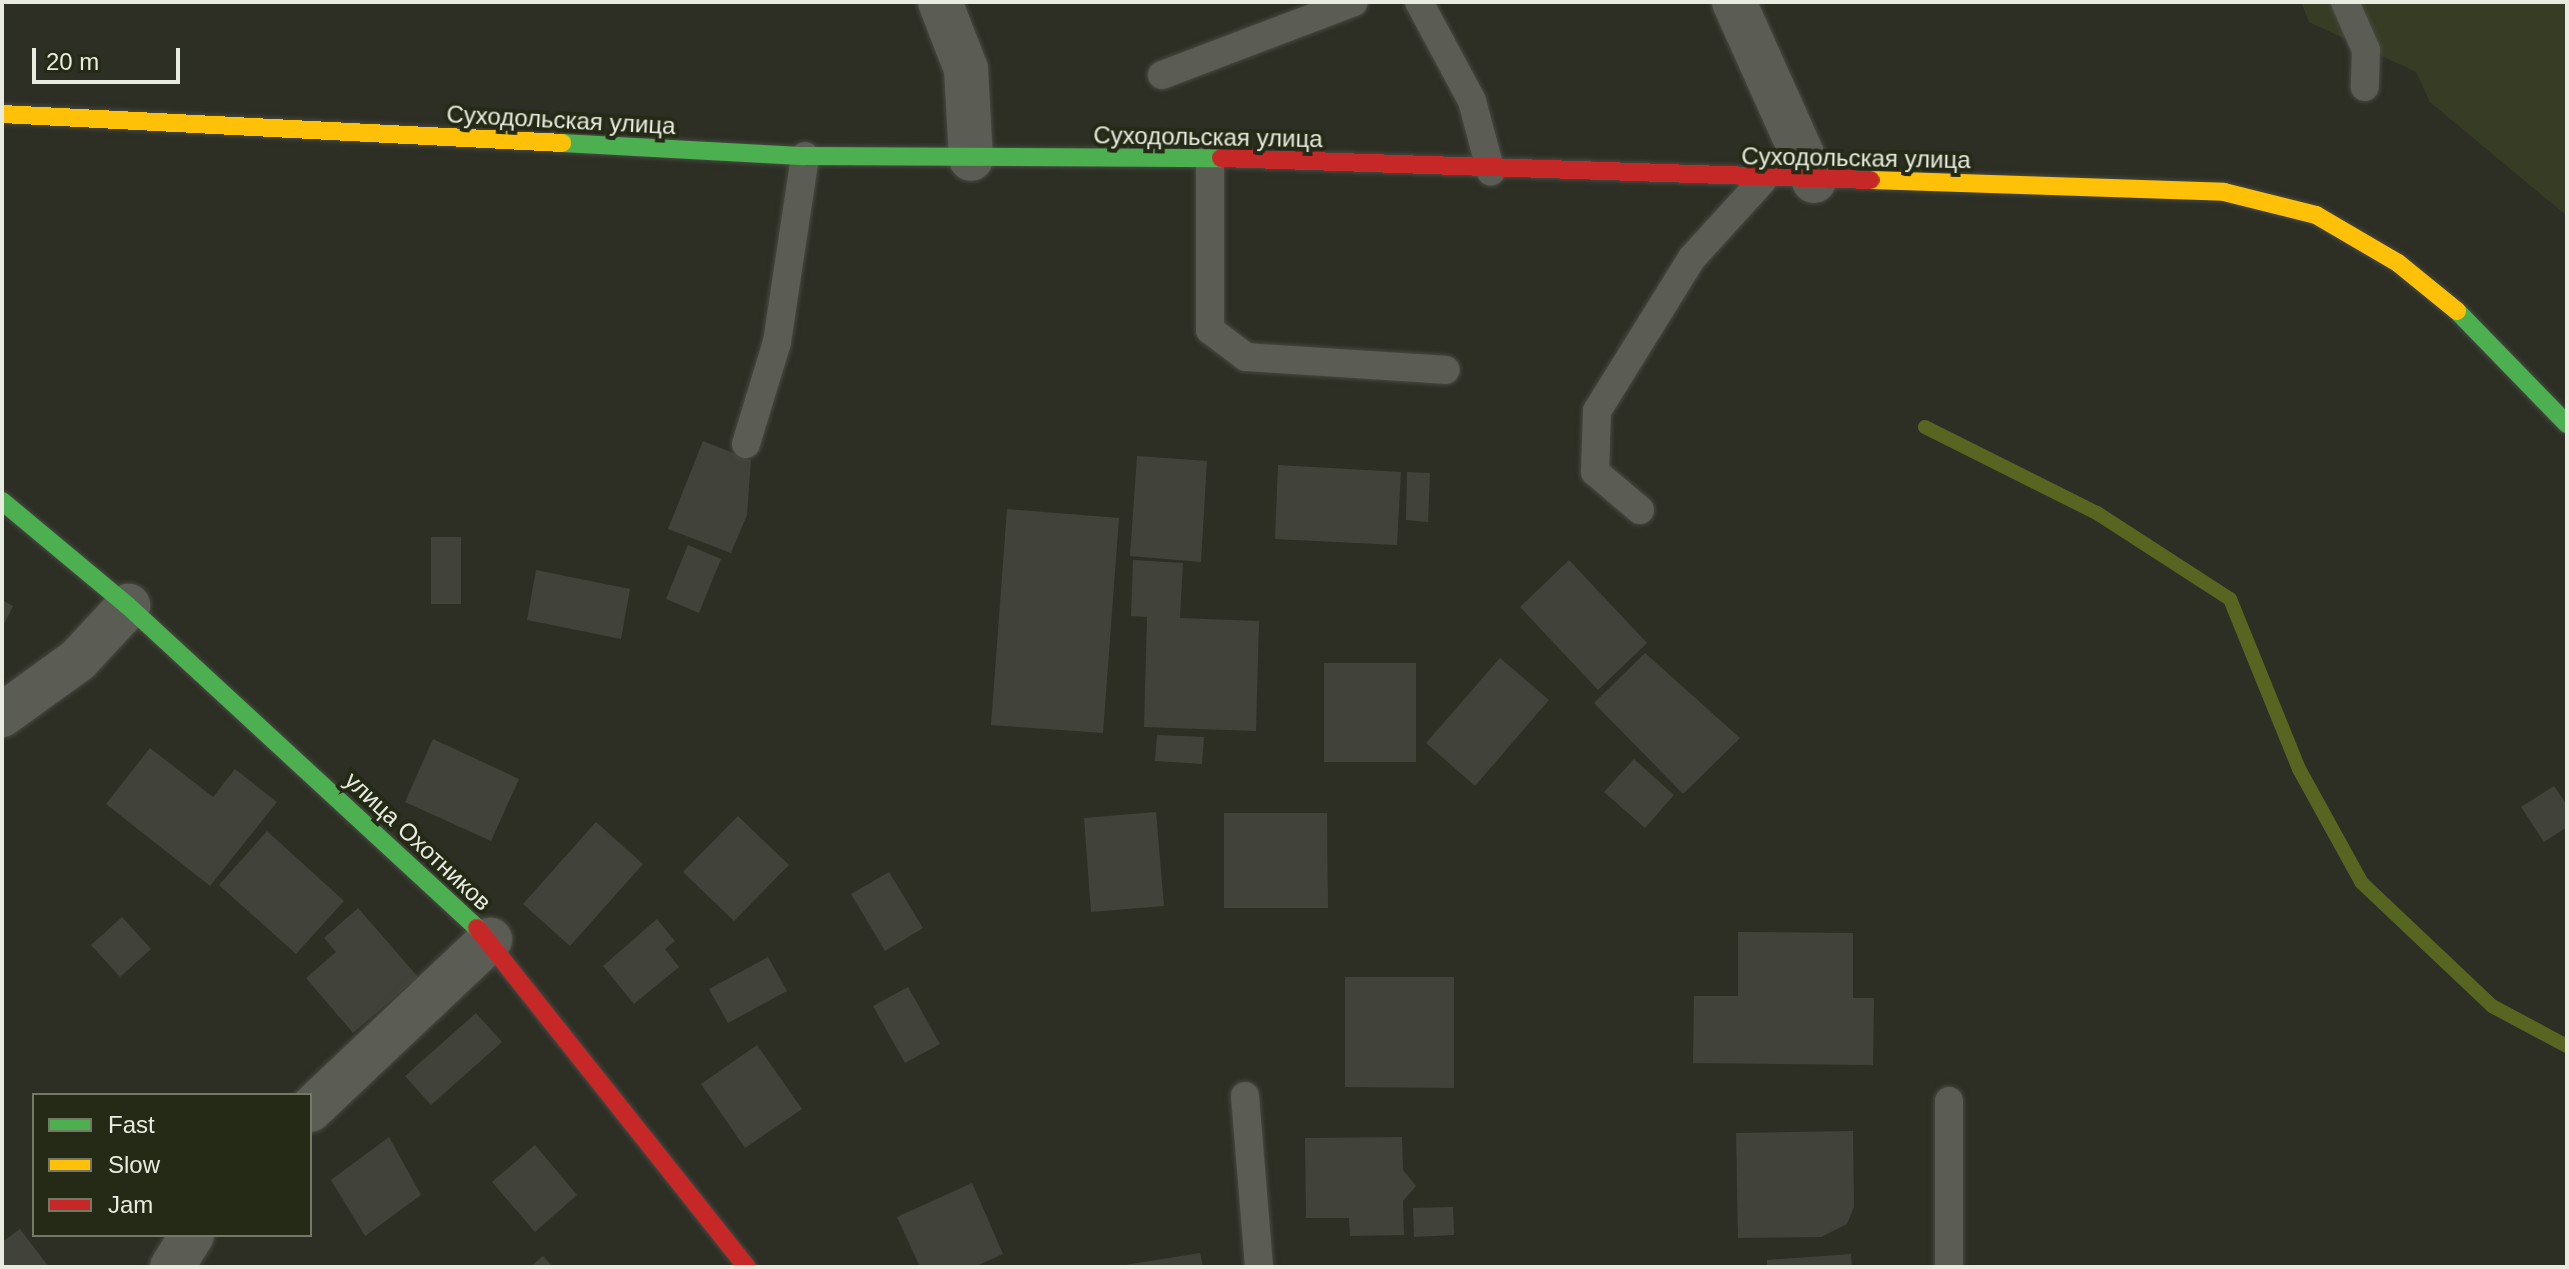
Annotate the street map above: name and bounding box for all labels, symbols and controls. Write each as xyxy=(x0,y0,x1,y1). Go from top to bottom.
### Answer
scale bar xyxy=(36,32,184,82)
text: 20 m xyxy=(46,48,99,75)
street label: Суходольская улица xyxy=(446,100,676,140)
street label: Суходольская улица xyxy=(1093,121,1323,153)
street label: Суходольская улица xyxy=(1741,142,1971,174)
street label: улица Охотников xyxy=(339,766,497,916)
legend xyxy=(32,1093,312,1237)
text: Fast xyxy=(108,1111,155,1138)
text: Slow xyxy=(108,1151,160,1178)
text: Jam xyxy=(108,1191,153,1218)

